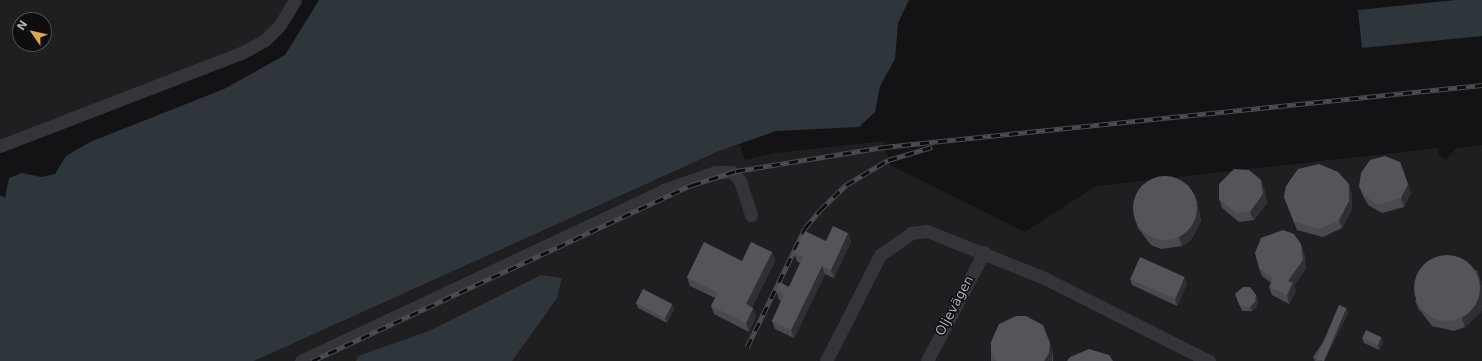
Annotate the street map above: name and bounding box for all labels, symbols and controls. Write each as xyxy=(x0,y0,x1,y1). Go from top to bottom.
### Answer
north arrow xyxy=(12,12,52,52)
text: N xyxy=(14,18,30,33)
street label: Oljevägen xyxy=(933,273,977,339)

